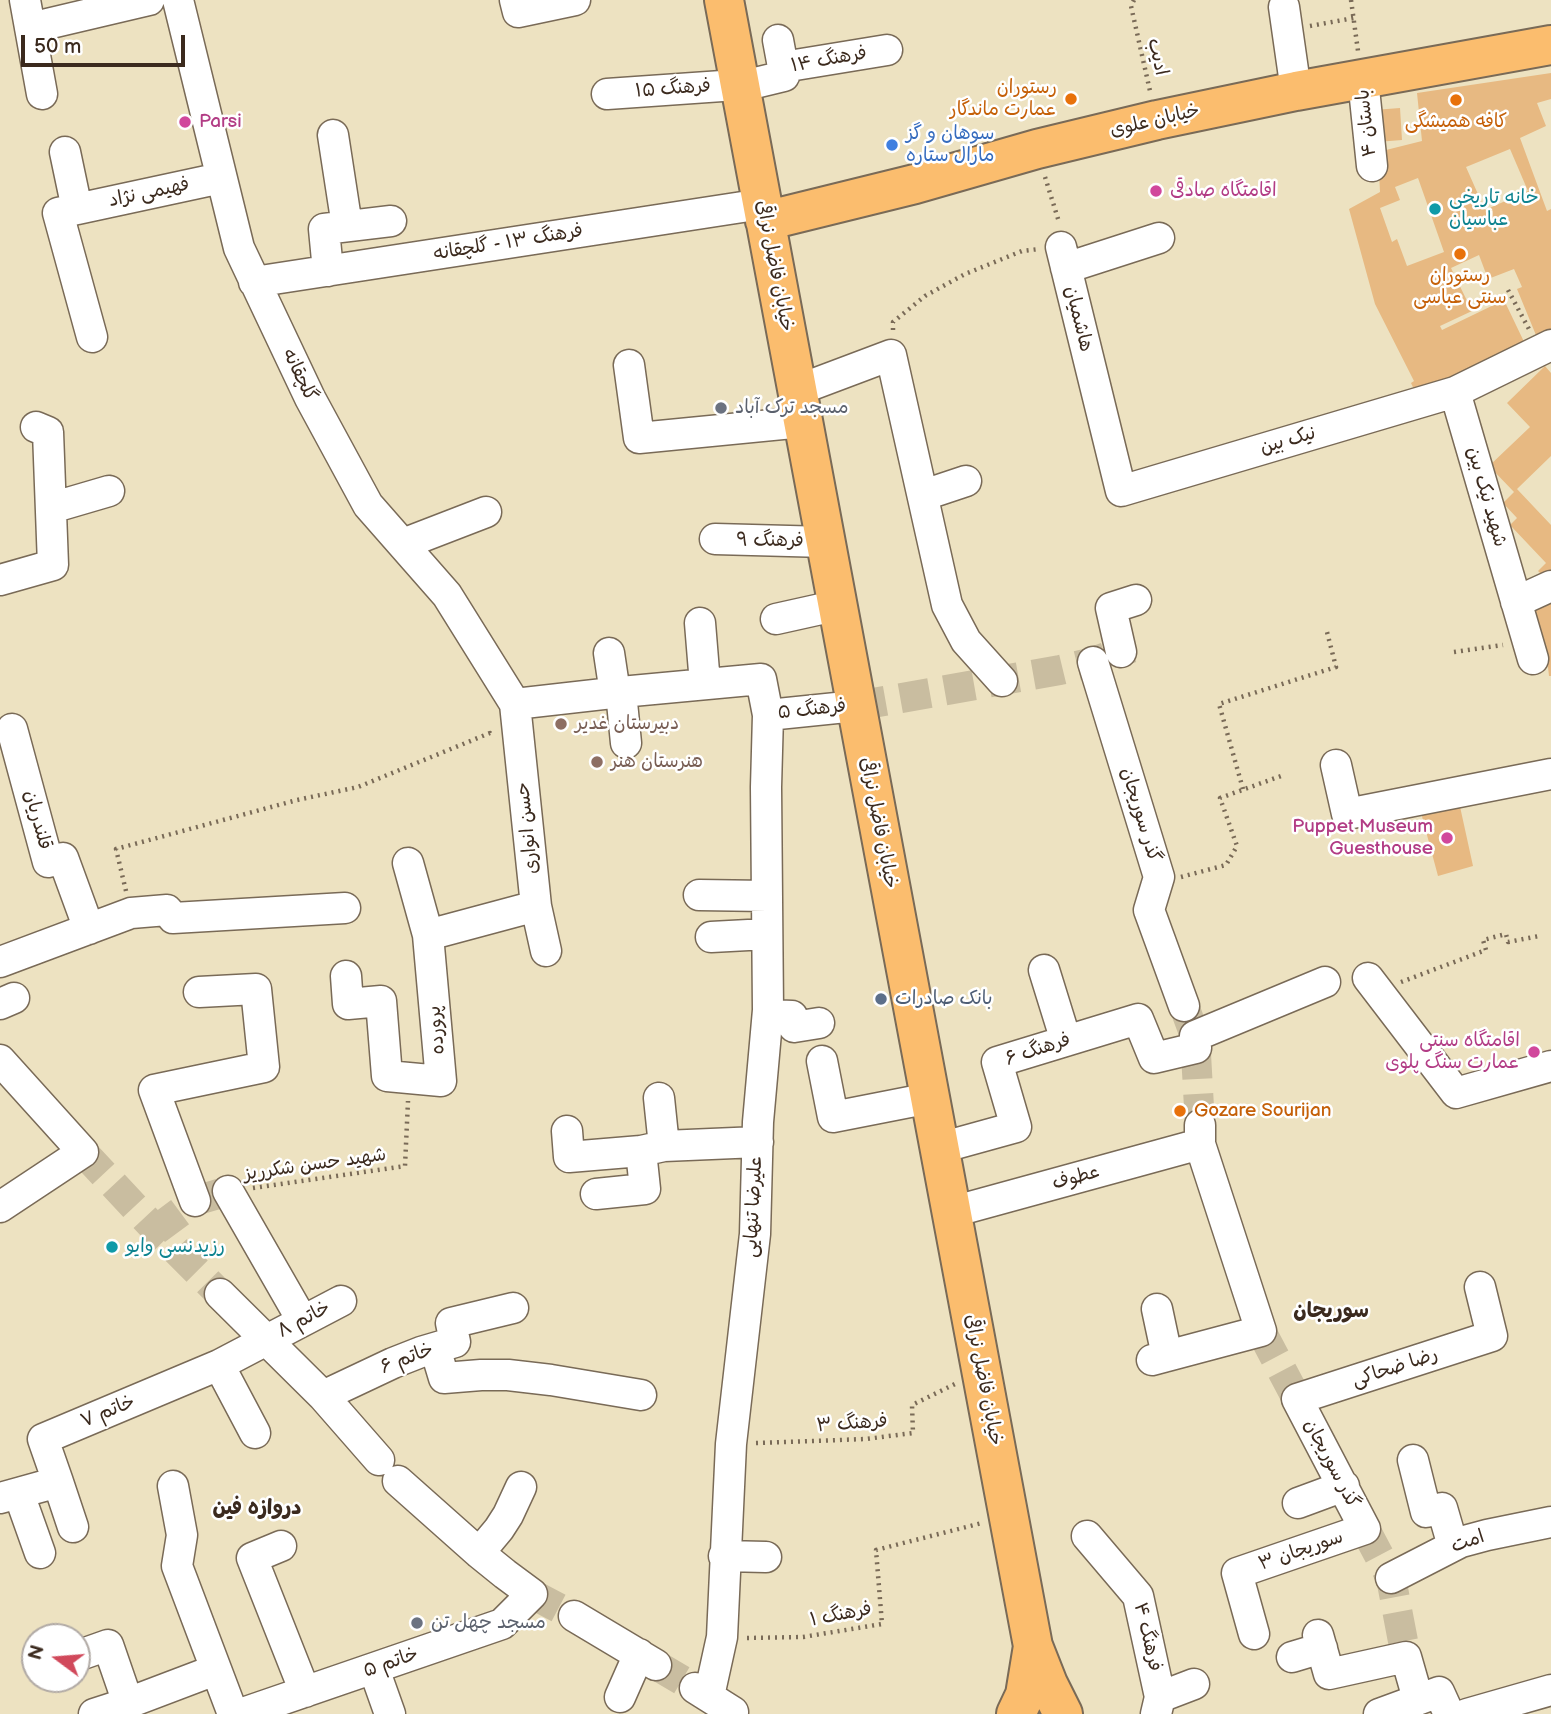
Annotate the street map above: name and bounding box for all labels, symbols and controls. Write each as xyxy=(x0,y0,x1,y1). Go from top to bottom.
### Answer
scale bar xyxy=(24,21,189,65)
text: 50 m xyxy=(34,34,81,59)
street label: ادیب xyxy=(1142,36,1172,78)
street label: فرهنگ ۱۴ xyxy=(789,42,869,78)
street label: فرهنگ ۱۵ xyxy=(634,75,712,103)
place label: رستوران عمارت ماندگار xyxy=(949,77,1057,121)
street label: باستان ۴ xyxy=(1352,88,1382,158)
marker: رستوران عمارت ماندگار xyxy=(1063,91,1079,107)
marker: کافه همیشگی xyxy=(1448,92,1464,108)
street label: خیابان علوی xyxy=(1108,100,1202,142)
place label: Parsi xyxy=(199,111,242,133)
place label: کافه همیشگی xyxy=(1405,111,1507,133)
marker: Parsi xyxy=(177,114,193,130)
place label: سوهان و گز مارال ستاره xyxy=(906,123,995,167)
marker: سوهان و گز مارال ستاره xyxy=(884,137,900,153)
street label: فهیمی نژاد xyxy=(107,173,191,213)
place label: اقامتگاه صادقی xyxy=(1170,180,1277,202)
marker: اقامتگاه صادقی xyxy=(1148,183,1164,199)
place label: خانه تاریخی عباسیان xyxy=(1449,187,1539,231)
street label: خیابان فاضل نراقی xyxy=(750,199,798,333)
marker: خانه تاریخی عباسیان xyxy=(1427,201,1443,217)
street label: فرهنگ ۱۳ - گلچقانه xyxy=(431,220,585,266)
marker: رستوران سنتی عباسی xyxy=(1452,246,1468,262)
place label: رستوران سنتی عباسی xyxy=(1413,265,1507,309)
street label: هاشمیان xyxy=(1059,284,1097,354)
street label: گلچقانه xyxy=(276,345,322,405)
place label: مسجد ترک آباد xyxy=(735,397,848,419)
marker: مسجد ترک آباد xyxy=(713,400,729,416)
street label: نیک بین xyxy=(1257,422,1319,460)
street label: شهید نیک بین xyxy=(1461,444,1511,550)
street label: فرهنگ ۹ xyxy=(736,529,804,553)
street label: فرهنگ ۵ xyxy=(777,695,847,725)
place label: دبیرستان غدیر xyxy=(575,713,679,735)
marker: دبیرستان غدیر xyxy=(553,716,569,732)
place label: هنرستان هنر xyxy=(611,751,703,773)
marker: هنرستان هنر xyxy=(589,754,605,770)
street label: خیابان فاضل نراقی xyxy=(854,756,902,890)
street label: گذر سوریجان xyxy=(1115,765,1165,865)
street label: حسن انواری xyxy=(512,781,544,875)
street label: قلندریان xyxy=(18,788,56,852)
place label: Puppet Museum Guesthouse xyxy=(1292,816,1433,860)
marker: Puppet Museum Guesthouse xyxy=(1439,830,1455,846)
place label: بانک صادرات xyxy=(895,988,992,1010)
marker: بانک صادرات xyxy=(873,991,889,1007)
street label: پرورده xyxy=(424,1005,450,1055)
street label: فرهنگ ۶ xyxy=(1003,1029,1073,1071)
place label: اقامتگاه سنتی عمارت سنگ پلوی xyxy=(1385,1030,1520,1074)
marker: اقامتگاه سنتی عمارت سنگ پلوی xyxy=(1526,1044,1542,1060)
place label: Gozare Sourijan xyxy=(1194,1100,1331,1122)
marker: Gozare Sourijan xyxy=(1172,1103,1188,1119)
street label: شهید حسن شکرریز xyxy=(242,1144,388,1186)
street label: علیرضا تنهایی xyxy=(740,1156,768,1258)
street label: عطوف xyxy=(1050,1161,1102,1195)
place label: رزیدنسی وایو xyxy=(126,1236,225,1258)
marker: رزیدنسی وایو xyxy=(104,1239,120,1255)
street label: خاتم ۸ xyxy=(274,1297,334,1343)
district label: سوریجان xyxy=(1293,1299,1369,1325)
street label: خیابان فاضل نراقی xyxy=(959,1313,1007,1447)
street label: خاتم ۶ xyxy=(377,1339,437,1379)
street label: رضا ضحاکی xyxy=(1349,1343,1441,1393)
street label: خاتم ۷ xyxy=(77,1391,139,1433)
street label: فرهنگ ۳ xyxy=(816,1410,888,1438)
street label: گذر سوریجان xyxy=(1298,1416,1364,1512)
district label: دروازه فین xyxy=(212,1496,302,1522)
street label: سوریجان ۳ xyxy=(1256,1526,1346,1576)
street label: امت xyxy=(1448,1526,1488,1558)
street label: فرهنگ ۱ xyxy=(808,1598,874,1632)
street label: فرهنگ ۴ xyxy=(1128,1600,1166,1674)
place label: مسجد چهل تن xyxy=(431,1612,546,1634)
marker: مسجد چهل تن xyxy=(409,1615,425,1631)
north arrow xyxy=(21,1623,91,1693)
text: N xyxy=(24,1643,50,1663)
street label: خاتم ۵ xyxy=(361,1643,421,1683)

